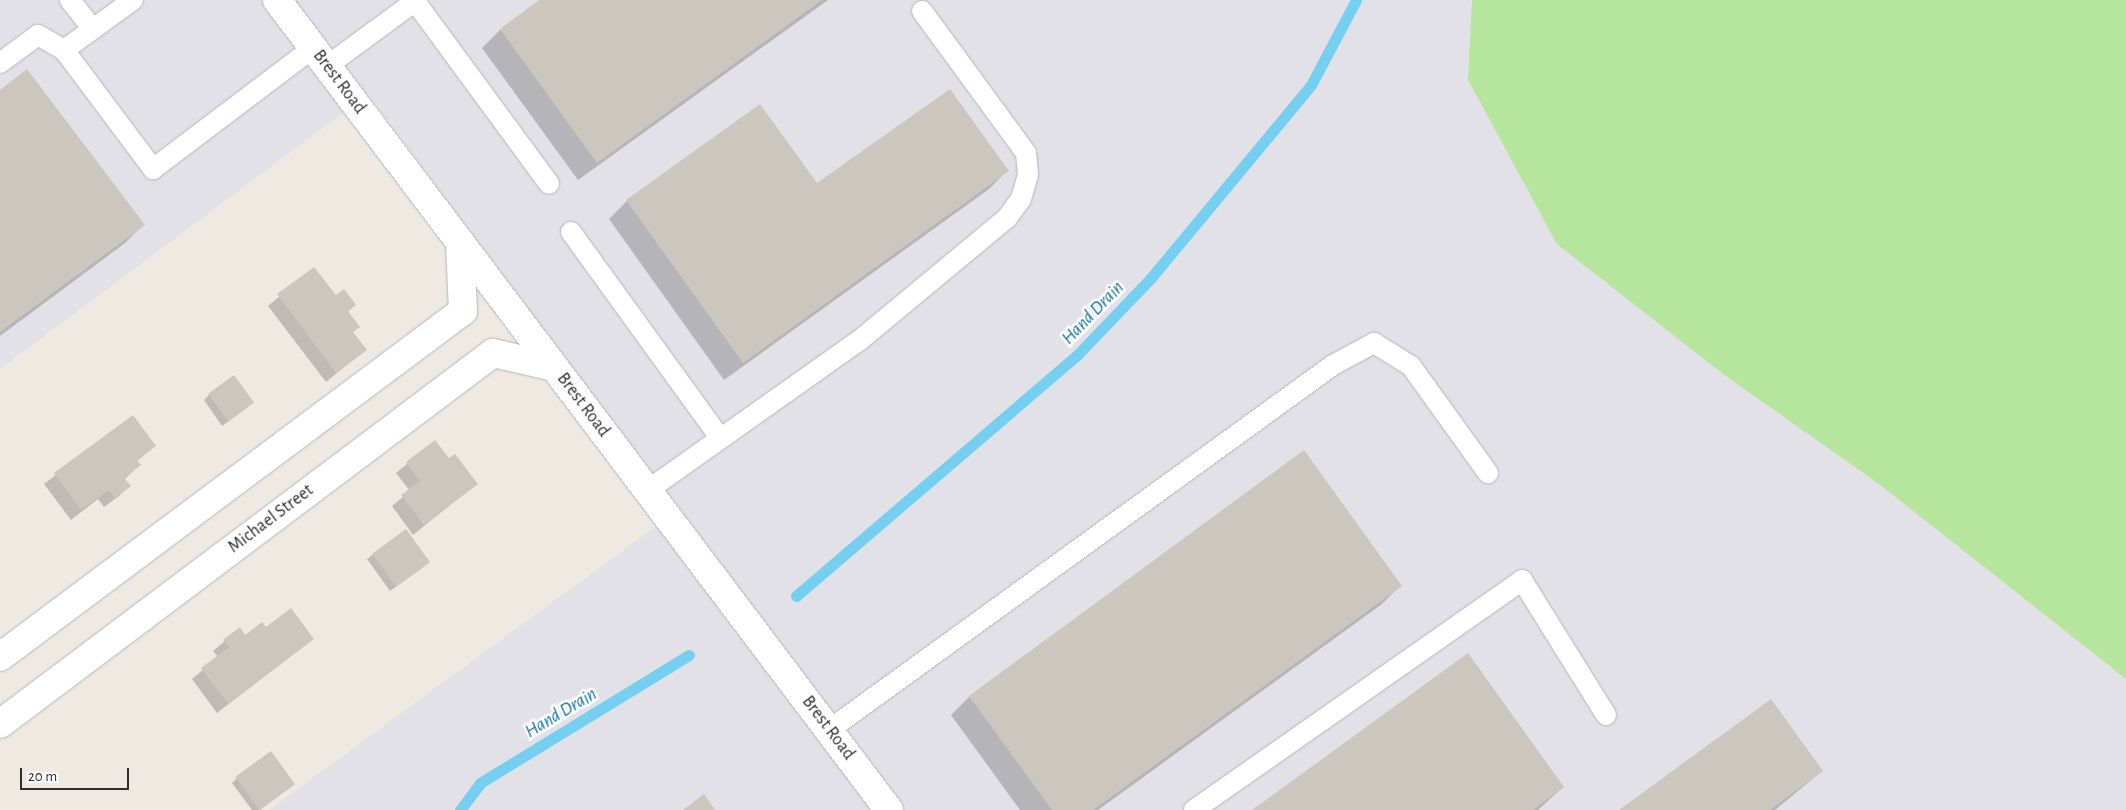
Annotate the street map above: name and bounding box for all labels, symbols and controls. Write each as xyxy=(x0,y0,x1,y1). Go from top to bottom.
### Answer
street label: Brest Road xyxy=(308,46,370,118)
water label: Hand Drain xyxy=(1057,276,1129,350)
street label: Brest Road xyxy=(552,369,614,441)
street label: Michael Street xyxy=(224,480,318,558)
water label: Hand Drain xyxy=(521,683,601,743)
street label: Brest Road xyxy=(797,692,859,764)
scale bar xyxy=(22,758,131,790)
text: 20 m xyxy=(28,769,57,784)

